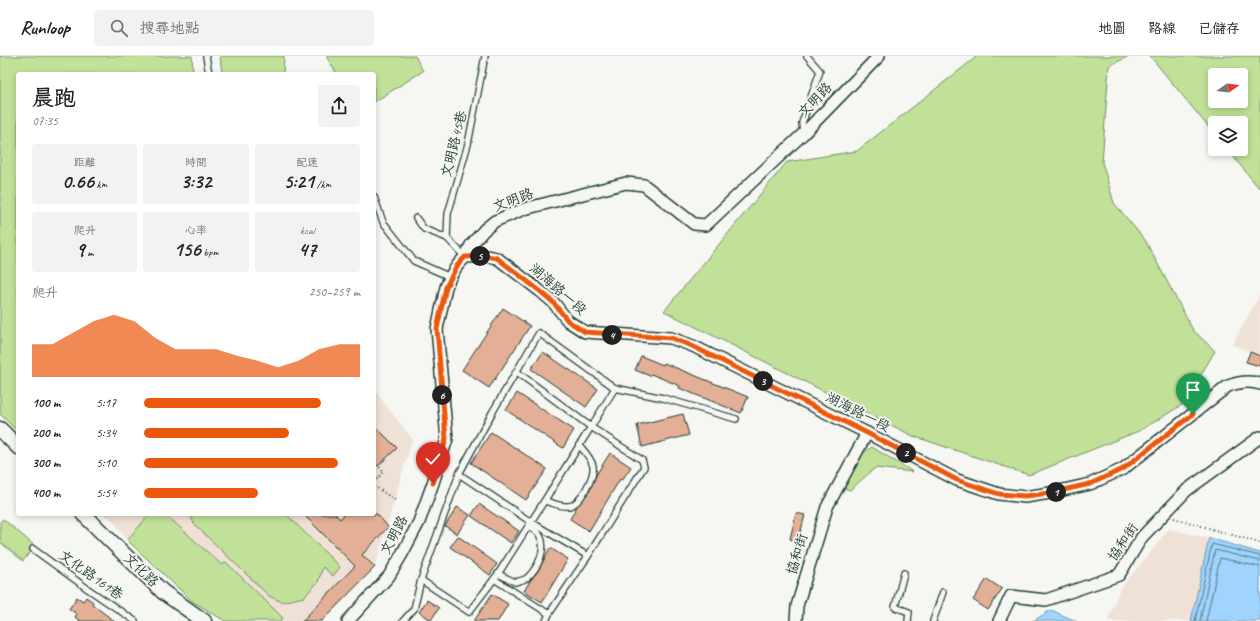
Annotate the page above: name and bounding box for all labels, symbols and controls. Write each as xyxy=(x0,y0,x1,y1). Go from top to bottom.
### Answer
search box xyxy=(94,10,374,46)
text: Runloop xyxy=(20,16,70,40)
icon: search xyxy=(108,17,130,39)
text: 搜尋地點 xyxy=(140,19,200,38)
text: 地圖 xyxy=(1098,20,1126,37)
text: 路線 xyxy=(1148,20,1176,37)
text: 已儲存 xyxy=(1198,20,1240,37)
north arrow xyxy=(1208,68,1248,108)
map controls xyxy=(1208,68,1248,156)
street label: 文明路 xyxy=(794,79,836,121)
text: 晨跑 xyxy=(32,84,76,112)
button: share xyxy=(318,85,360,127)
street label: 文明路45巷 xyxy=(437,108,471,179)
text: 07:35 xyxy=(32,113,58,129)
button: layers xyxy=(1208,116,1248,156)
text: 距離 xyxy=(74,155,96,169)
text: 時間 xyxy=(185,155,207,169)
text: 配速 xyxy=(296,155,318,169)
text: 0.66 xyxy=(62,169,94,194)
text: 3:32 xyxy=(181,169,211,194)
text: 5:21 xyxy=(283,169,314,194)
text: km xyxy=(94,177,107,191)
text: /km xyxy=(314,177,331,191)
street label: 文明路 xyxy=(490,185,536,215)
text: 爬升 xyxy=(74,223,96,237)
text: 心率 xyxy=(185,223,207,237)
text: kcal xyxy=(300,223,315,237)
text: 9 xyxy=(76,237,85,262)
text: 156 xyxy=(174,237,201,262)
text: 47 xyxy=(298,237,316,262)
text: m xyxy=(85,245,93,259)
text: bpm xyxy=(201,245,218,259)
pin: 5 xyxy=(470,246,490,266)
text: 5 xyxy=(478,249,482,263)
street label: 湖海路一段 xyxy=(526,260,590,318)
text: 250–259 m xyxy=(309,284,360,300)
text: 爬升 xyxy=(32,285,58,301)
pin: 4 xyxy=(602,325,622,345)
text: 4 xyxy=(610,328,614,342)
pin: 3 xyxy=(753,371,773,391)
pin xyxy=(1176,373,1210,414)
text: 3 xyxy=(761,374,765,388)
icon: arrive xyxy=(1182,379,1204,401)
pin: 6 xyxy=(432,385,452,405)
text: 6 xyxy=(439,388,445,402)
street label: 湖海路一段 xyxy=(823,389,893,435)
text: 100 m xyxy=(32,395,60,411)
text: 5:17 xyxy=(96,395,116,411)
text: 200 m xyxy=(32,425,60,441)
text: 5:34 xyxy=(96,425,116,441)
pin xyxy=(416,442,450,483)
pin: 2 xyxy=(896,443,916,463)
text: 2 xyxy=(904,446,908,460)
icon: check xyxy=(422,448,444,470)
text: 300 m xyxy=(32,455,60,471)
text: 5:10 xyxy=(96,455,116,471)
pin: 1 xyxy=(1046,482,1066,502)
text: 400 m xyxy=(32,485,60,501)
text: 5:54 xyxy=(96,485,116,501)
text: 1 xyxy=(1054,485,1058,499)
street label: 文明路 xyxy=(377,512,411,558)
street label: 協和街 xyxy=(1104,520,1142,564)
street label: 協和街 xyxy=(783,531,811,577)
street label: 文化路161巷 xyxy=(55,547,127,604)
street label: 文化路 xyxy=(120,549,162,591)

